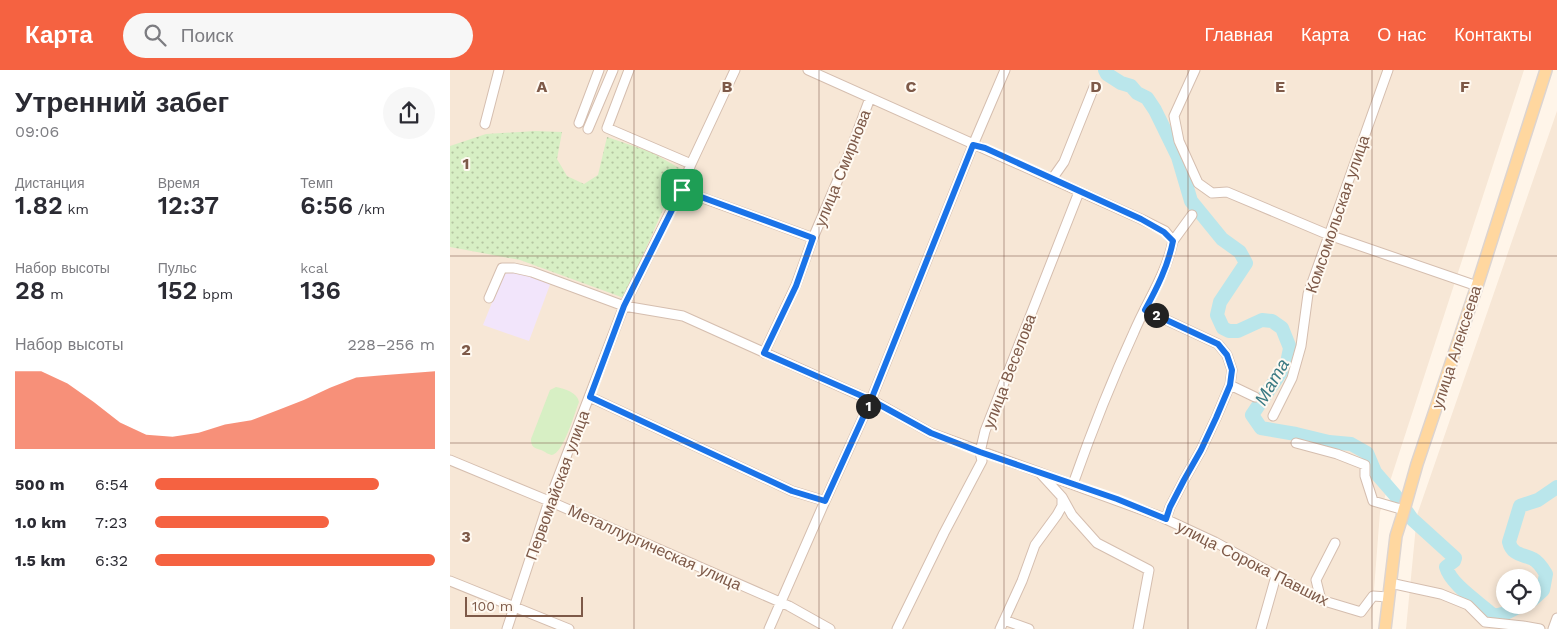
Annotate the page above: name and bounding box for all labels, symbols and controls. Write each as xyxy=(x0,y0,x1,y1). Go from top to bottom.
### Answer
search box xyxy=(123,13,473,58)
text: Карта xyxy=(25,21,93,49)
icon: search xyxy=(141,21,169,49)
text: Поиск xyxy=(181,24,233,47)
text: Главная xyxy=(1204,24,1273,45)
text: Карта xyxy=(1301,24,1349,45)
text: О нас xyxy=(1377,24,1426,45)
text: Контакты xyxy=(1454,24,1532,45)
text: A xyxy=(537,77,548,96)
text: B xyxy=(722,77,733,96)
text: C xyxy=(906,77,917,96)
text: D xyxy=(1090,77,1102,96)
text: E xyxy=(1275,77,1285,96)
text: F xyxy=(1460,77,1470,96)
text: Утренний забег xyxy=(15,86,229,119)
button: share xyxy=(383,87,435,139)
street label: улица Смирнова xyxy=(810,107,875,230)
text: 09:06 xyxy=(15,122,59,141)
street label: Комсомольская улица xyxy=(1301,133,1373,296)
text: 1 xyxy=(463,154,469,173)
pin xyxy=(661,169,703,211)
text: Дистанция xyxy=(15,175,85,191)
text: Время xyxy=(158,175,200,191)
text: Темп xyxy=(300,175,333,191)
icon: arrive xyxy=(668,176,696,204)
text: 1.82 xyxy=(15,191,63,220)
text: 12:37 xyxy=(158,191,219,220)
text: 6:56 xyxy=(300,191,353,220)
text: km xyxy=(63,201,89,217)
text: /km xyxy=(353,201,385,217)
text: Набор высоты xyxy=(15,260,110,276)
text: Пульс xyxy=(158,260,197,276)
text: kcal xyxy=(300,260,328,276)
text: 28 xyxy=(15,276,45,305)
text: 152 xyxy=(158,276,197,305)
text: 136 xyxy=(300,276,341,305)
street label: улица Алексеева xyxy=(1428,283,1485,411)
text: m xyxy=(45,286,63,302)
text: bpm xyxy=(197,286,233,302)
pin: 2 xyxy=(1144,302,1168,328)
text: 2 xyxy=(1152,307,1161,323)
street label: улица Веселова xyxy=(979,311,1040,431)
text: Набор высоты xyxy=(15,335,123,354)
text: 228–256 m xyxy=(347,335,435,354)
text: 2 xyxy=(461,340,471,359)
water label: Мата xyxy=(1250,355,1293,409)
pin: 1 xyxy=(856,394,880,418)
text: 1 xyxy=(865,398,872,414)
street label: Первомайская улица xyxy=(522,408,593,563)
text: 500 m xyxy=(15,475,65,494)
text: 6:54 xyxy=(95,475,129,494)
street label: Металлургическая улица xyxy=(565,501,744,594)
text: 1.0 km xyxy=(15,513,66,532)
text: 7:23 xyxy=(95,513,127,532)
street label: улица Сорока Павших xyxy=(1174,517,1332,610)
text: 3 xyxy=(461,527,471,546)
text: 1.5 km xyxy=(15,551,65,570)
text: 6:32 xyxy=(95,551,128,570)
map controls xyxy=(1496,569,1541,614)
button: locate xyxy=(1496,569,1541,614)
scale bar xyxy=(465,594,582,617)
text: 100 m xyxy=(472,598,513,614)

